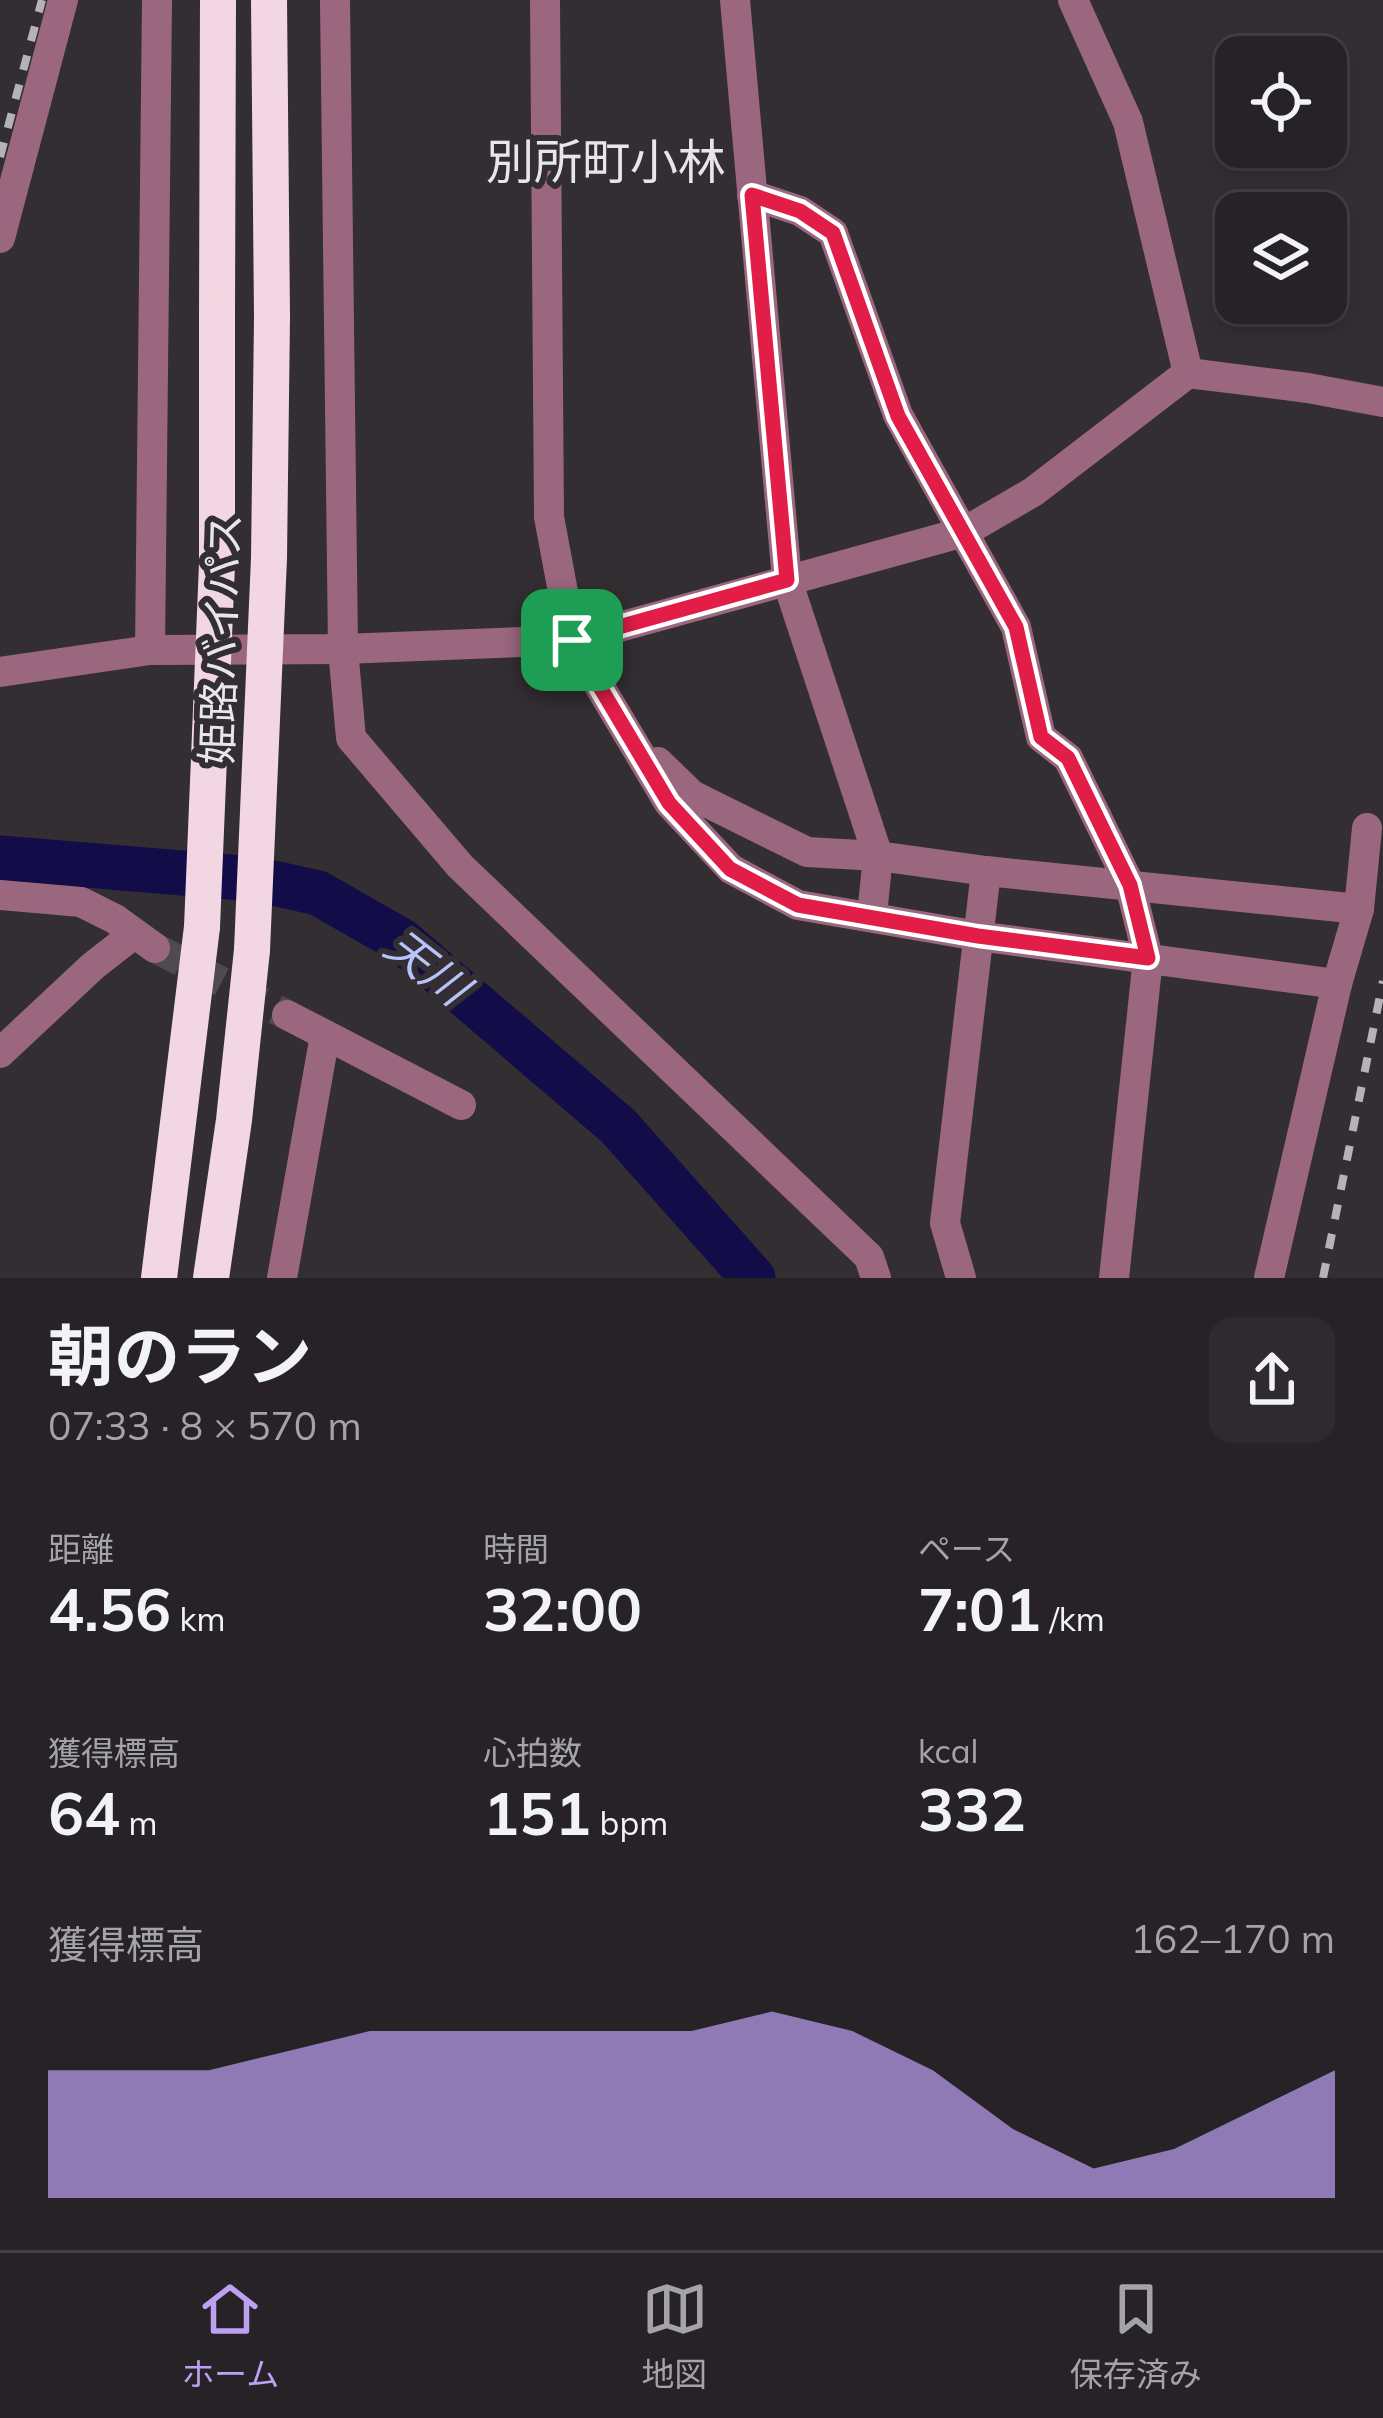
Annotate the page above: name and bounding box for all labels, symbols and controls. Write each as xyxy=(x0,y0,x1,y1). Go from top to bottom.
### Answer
map controls xyxy=(1215,36,1347,324)
button: locate xyxy=(1215,36,1347,168)
district label: 別所町小林 xyxy=(486,131,726,191)
button: layers xyxy=(1215,192,1347,324)
street label: 姫路バイパス xyxy=(190,513,251,765)
pin xyxy=(521,589,623,691)
icon: arrive xyxy=(539,607,605,673)
water label: 天川 xyxy=(375,916,483,1018)
text: 朝のラン xyxy=(48,1314,312,1397)
button: share xyxy=(1209,1317,1335,1443)
text: 07:33 · 8 × 570 m xyxy=(48,1401,362,1450)
text: 距離 xyxy=(48,1528,114,1569)
text: 時間 xyxy=(483,1528,549,1569)
text: ペース xyxy=(918,1528,1015,1569)
text: 4.56 xyxy=(48,1571,171,1646)
text: 32:00 xyxy=(483,1571,642,1646)
text: 7:01 xyxy=(918,1571,1041,1646)
text: km xyxy=(171,1598,225,1639)
text: /km xyxy=(1041,1598,1105,1639)
text: kcal xyxy=(918,1730,978,1771)
text: 獲得標高 xyxy=(48,1732,180,1773)
text: 心拍数 xyxy=(483,1732,582,1773)
text: 332 xyxy=(918,1771,1026,1846)
text: 64 xyxy=(48,1775,120,1850)
text: 151 xyxy=(483,1775,591,1850)
text: m xyxy=(120,1802,158,1843)
text: bpm xyxy=(591,1802,668,1843)
text: 162–170 m xyxy=(1130,1914,1335,1963)
text: 獲得標高 xyxy=(48,1920,204,1969)
tab: ホーム xyxy=(181,2276,279,2396)
tab: 地図 xyxy=(642,2276,708,2396)
tab: 保存済み xyxy=(1070,2276,1202,2396)

